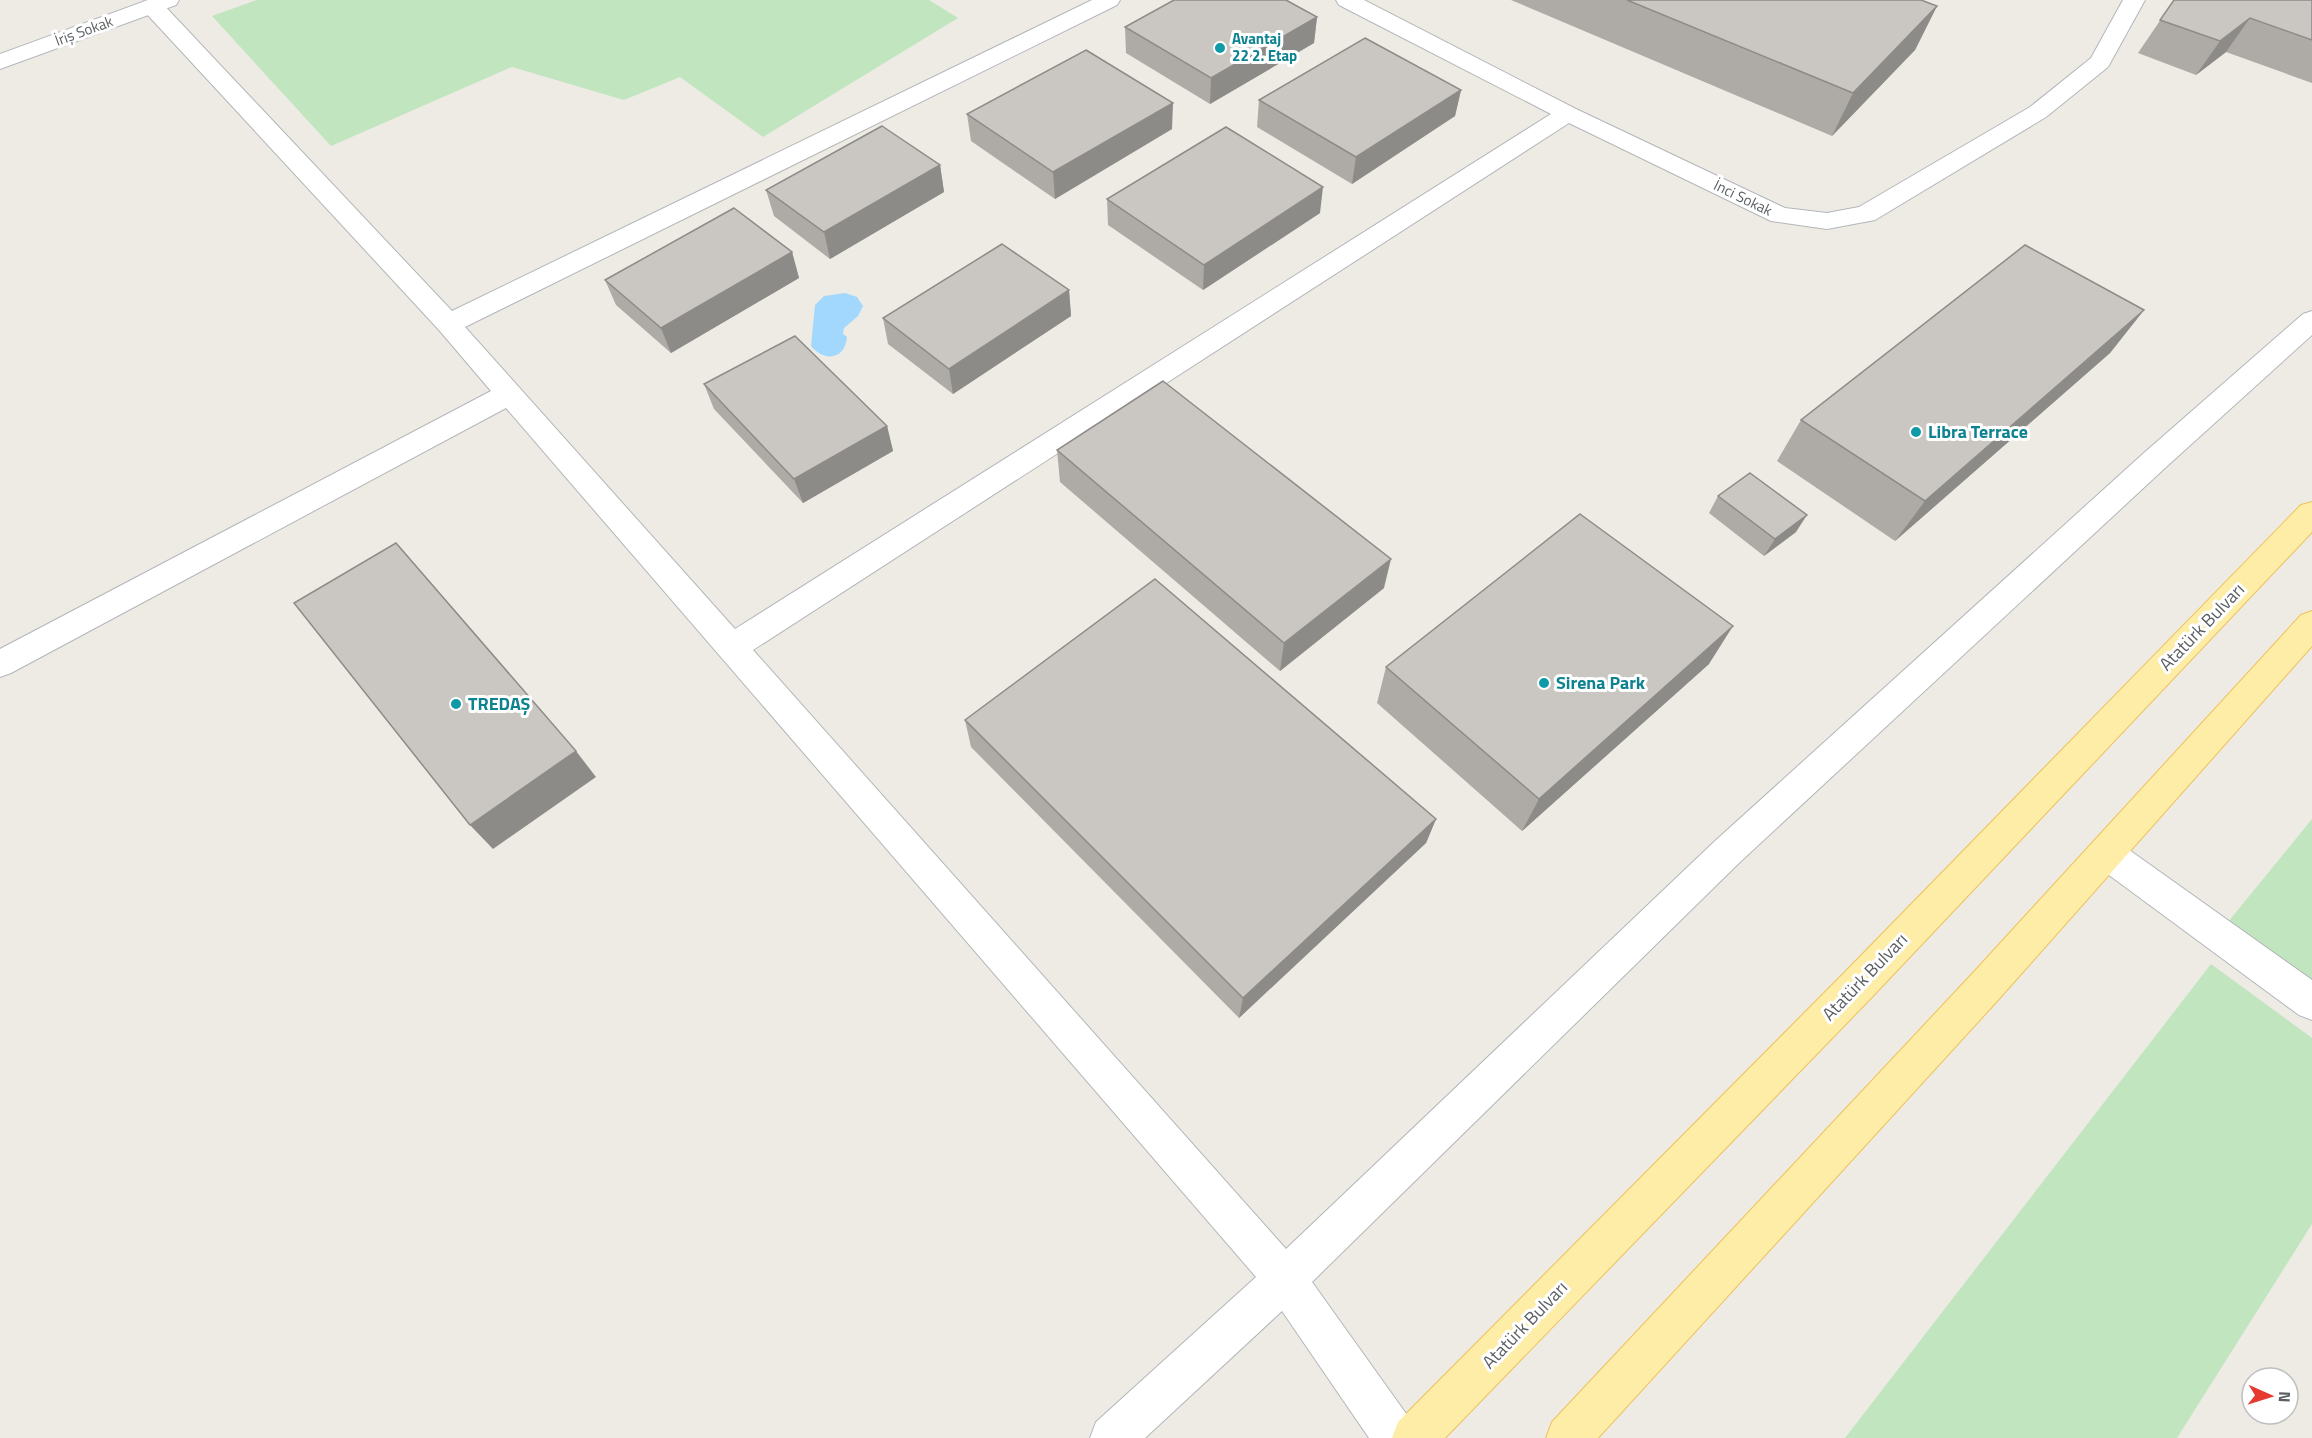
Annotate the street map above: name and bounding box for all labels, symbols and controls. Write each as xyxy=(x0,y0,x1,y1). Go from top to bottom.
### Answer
street label: İriş Sokak xyxy=(52,9,116,52)
place label: Avantaj 22 2. Etap xyxy=(1232,27,1297,67)
marker: Avantaj 22 2. Etap xyxy=(1213,41,1227,55)
street label: İnci Sokak xyxy=(1710,173,1776,222)
place label: Libra Terrace xyxy=(1928,418,2028,445)
marker: Libra Terrace xyxy=(1909,425,1923,439)
street label: Atatürk Bulvarı xyxy=(2153,577,2251,677)
place label: Sirena Park xyxy=(1556,669,1646,696)
marker: Sirena Park xyxy=(1537,676,1551,690)
place label: TREDAŞ xyxy=(468,690,531,717)
marker: TREDAŞ xyxy=(449,697,463,711)
street label: Atatürk Bulvarı xyxy=(1816,927,1914,1027)
street label: Atatürk Bulvarı xyxy=(1476,1275,1574,1375)
north arrow xyxy=(2240,1366,2300,1426)
text: N xyxy=(2273,1391,2297,1403)

